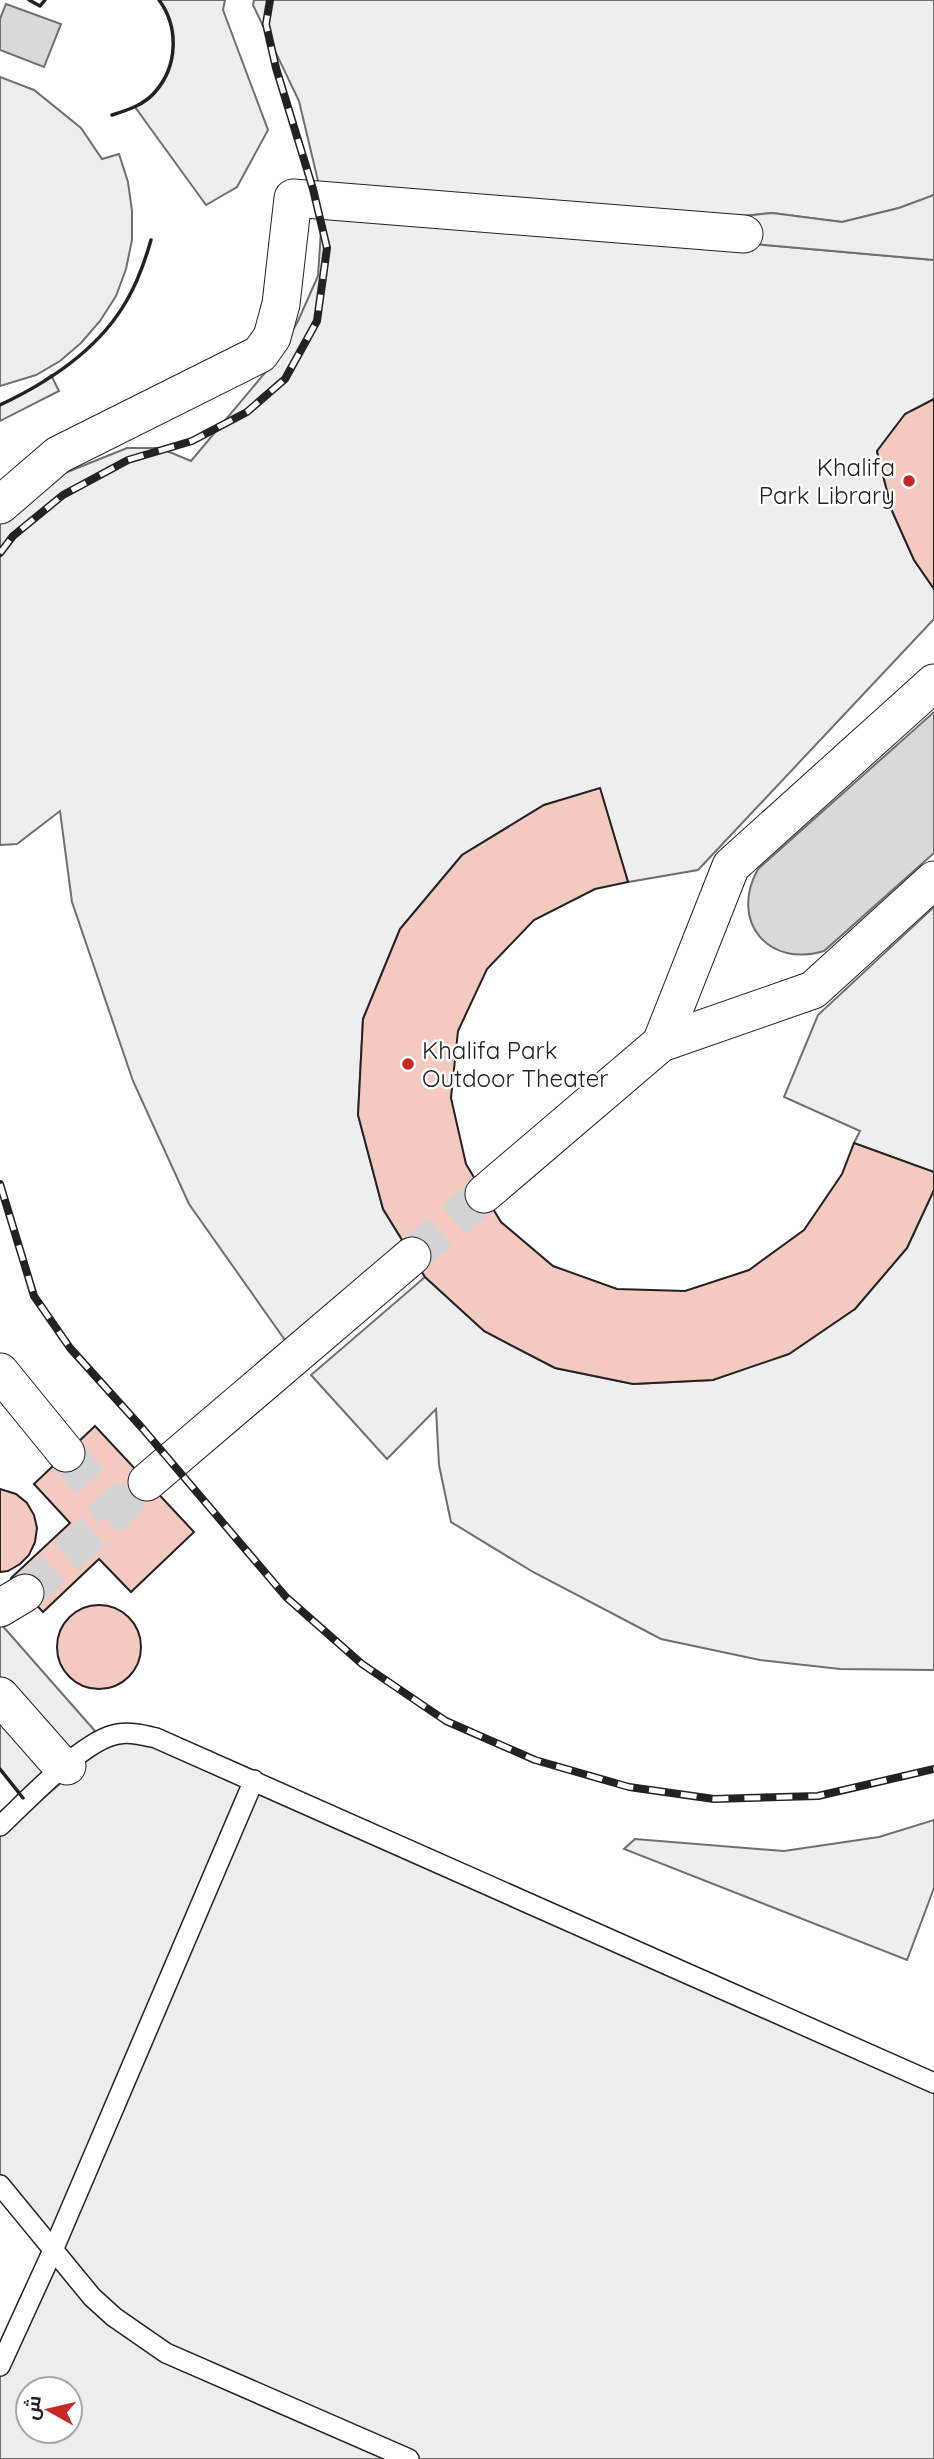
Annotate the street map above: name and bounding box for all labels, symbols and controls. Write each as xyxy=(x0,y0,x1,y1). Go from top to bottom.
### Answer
place label: Khalifa Park Library xyxy=(759,452,895,510)
marker: Khalifa Park Library xyxy=(901,473,917,489)
place label: Khalifa Park Outdoor Theater xyxy=(422,1035,609,1093)
marker: Khalifa Park Outdoor Theater xyxy=(400,1056,416,1072)
north arrow xyxy=(14,2375,84,2445)
text: ش xyxy=(19,2394,46,2421)

